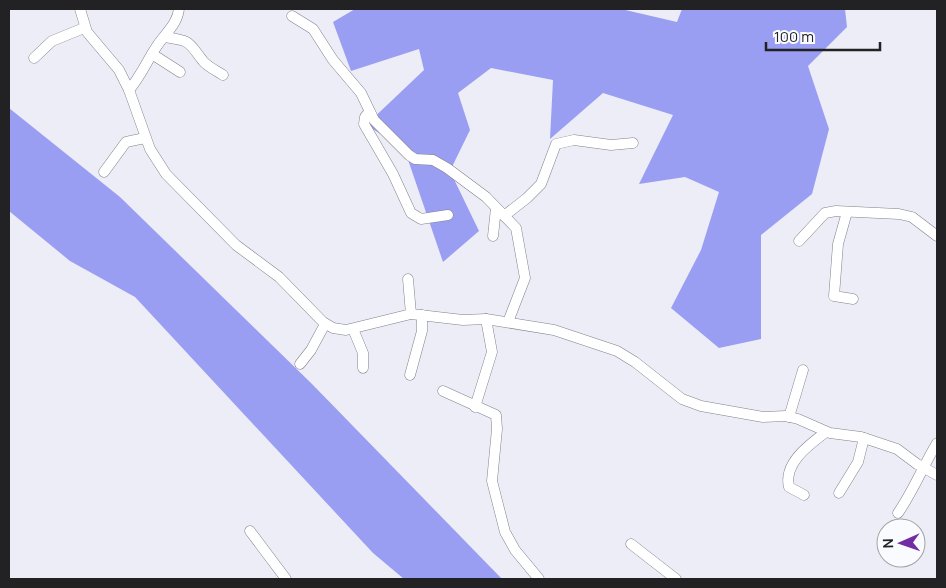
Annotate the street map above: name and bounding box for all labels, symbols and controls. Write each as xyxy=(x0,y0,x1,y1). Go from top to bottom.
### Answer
scale bar xyxy=(766,20,880,52)
text: 100 m xyxy=(774,26,814,47)
north arrow xyxy=(876,518,926,568)
text: N xyxy=(878,538,897,549)

